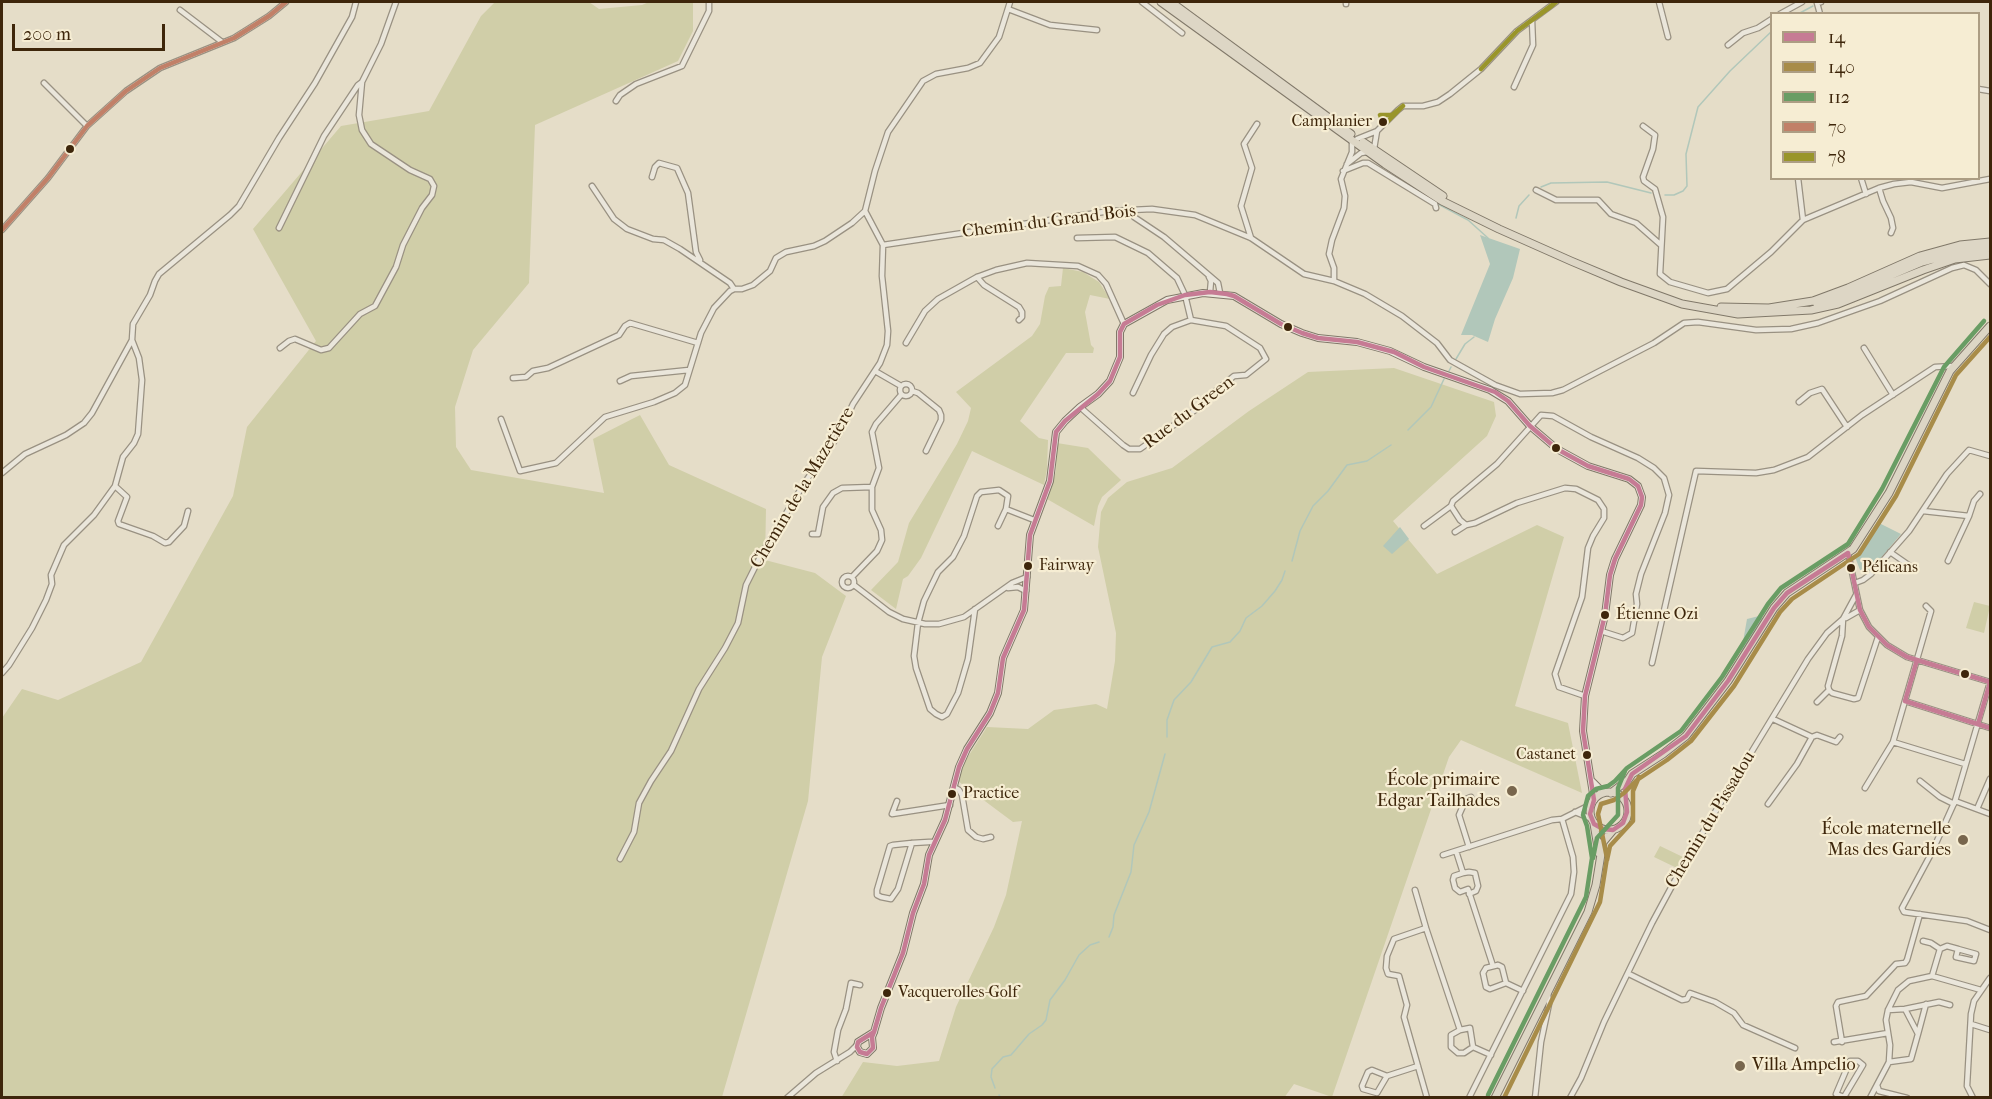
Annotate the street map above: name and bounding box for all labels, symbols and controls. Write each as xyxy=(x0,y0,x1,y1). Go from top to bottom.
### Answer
scale bar xyxy=(15,12,168,50)
legend xyxy=(1770,12,1980,180)
text: 200 m xyxy=(23,24,71,45)
text: 14 xyxy=(1828,27,1845,48)
text: 140 xyxy=(1828,57,1855,78)
text: 112 xyxy=(1828,87,1850,108)
place label: Camplanier xyxy=(1292,112,1372,132)
marker: Camplanier xyxy=(1377,116,1389,128)
text: 70 xyxy=(1828,117,1847,138)
unlabelled marker xyxy=(64,143,76,155)
text: 78 xyxy=(1828,147,1846,168)
street label: Chemin du Grand Bois xyxy=(961,201,1137,243)
unlabelled marker xyxy=(1282,321,1294,333)
street label: Rue du Green xyxy=(1139,372,1239,454)
street label: Chemin de la Mazetière xyxy=(746,404,860,572)
unlabelled marker xyxy=(1550,442,1562,454)
place label: Fairway xyxy=(1039,556,1094,576)
place label: Pélicans xyxy=(1862,558,1918,578)
marker: Fairway xyxy=(1022,560,1034,572)
marker: Pélicans xyxy=(1845,562,1857,574)
place label: Étienne Ozi xyxy=(1616,605,1698,625)
marker: Étienne Ozi xyxy=(1599,609,1611,621)
unlabelled marker xyxy=(1959,668,1971,680)
place label: Castanet xyxy=(1516,745,1576,765)
street label: Chemin du Pissadou xyxy=(1662,748,1760,892)
marker: Castanet xyxy=(1581,749,1593,761)
place label: École primaire Edgar Tailhades xyxy=(1377,770,1500,812)
place label: Practice xyxy=(963,784,1019,804)
marker: École primaire Edgar Tailhades xyxy=(1505,784,1519,798)
marker: Practice xyxy=(946,788,958,800)
place label: École maternelle Mas des Gardies xyxy=(1821,819,1951,862)
marker: École maternelle Mas des Gardies xyxy=(1956,833,1970,847)
place label: Vacquerolles-Golf xyxy=(898,983,1017,1003)
marker: Vacquerolles-Golf xyxy=(881,987,893,999)
place label: Villa Ampelio xyxy=(1752,1055,1856,1077)
marker: Villa Ampelio xyxy=(1733,1059,1747,1073)

